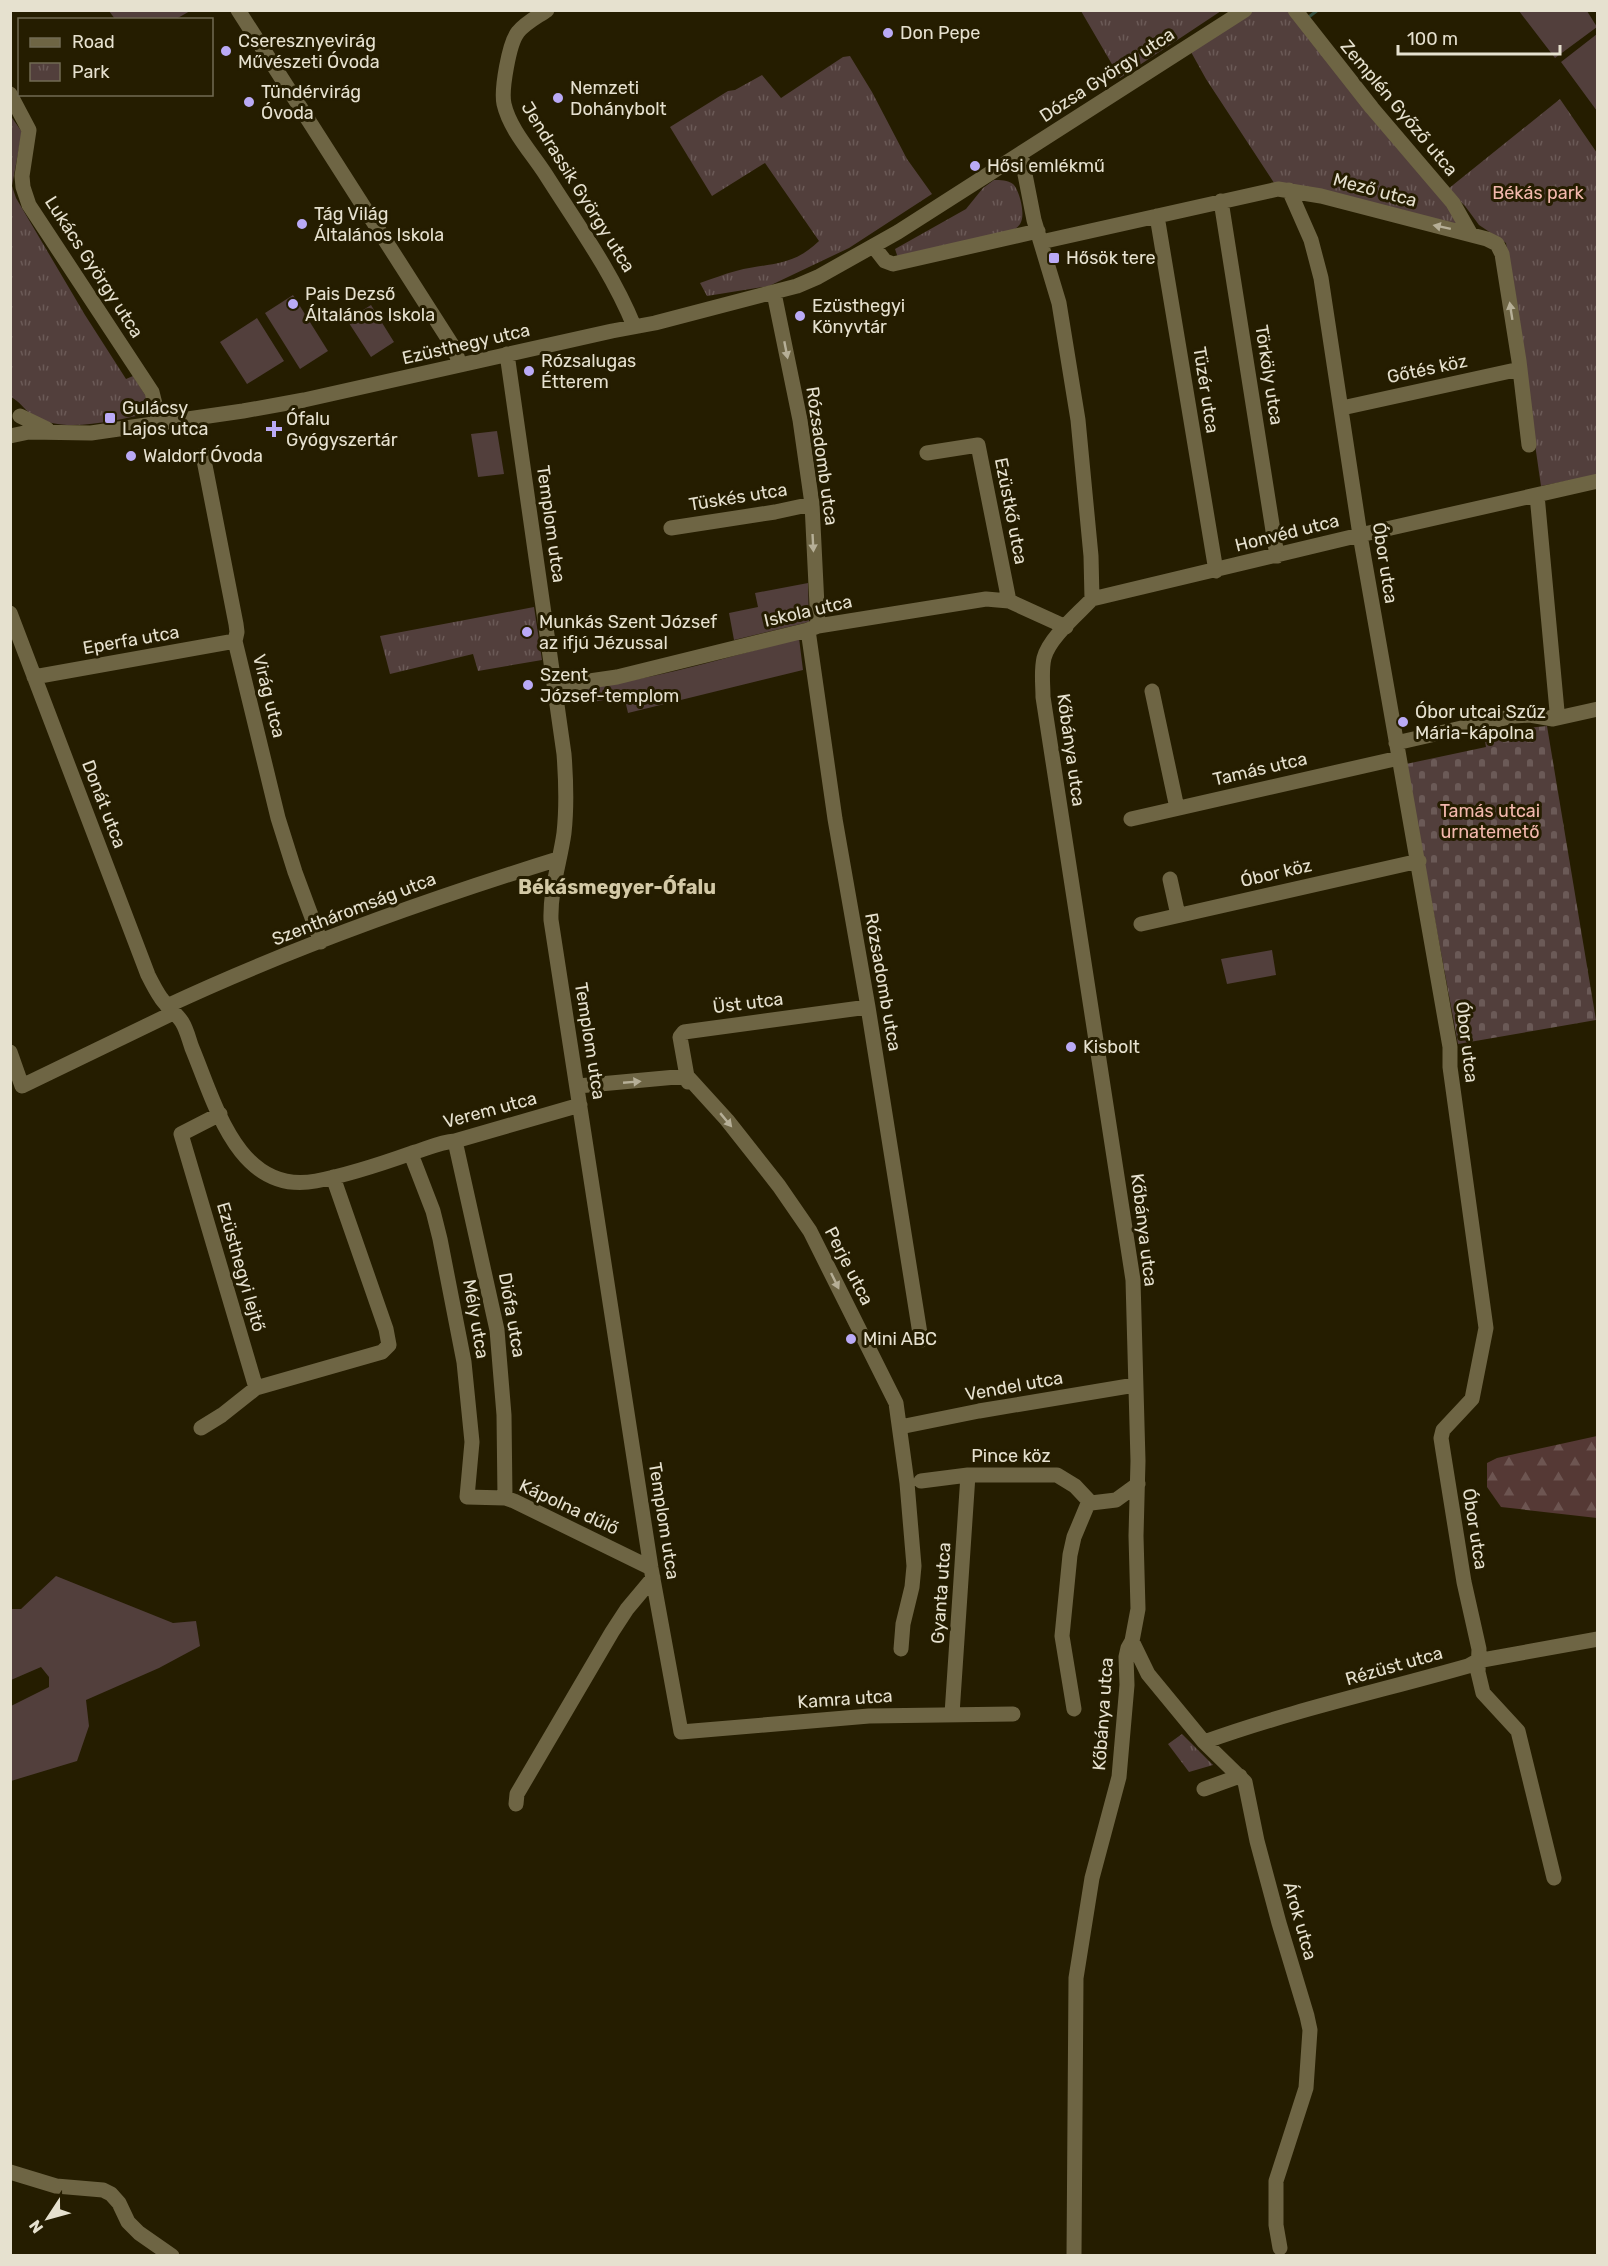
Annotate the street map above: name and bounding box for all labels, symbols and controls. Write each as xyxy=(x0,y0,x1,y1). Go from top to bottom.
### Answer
legend xyxy=(18,18,213,96)
scale bar xyxy=(1398,18,1560,56)
place label: Don Pepe xyxy=(900,22,980,44)
street label: Dózsa György utca xyxy=(1035,23,1179,127)
marker: Don Pepe xyxy=(881,26,895,40)
text: 100 m xyxy=(1407,28,1458,50)
place label: Cseresznyevirág Művészeti Óvoda xyxy=(238,30,380,73)
text: Road xyxy=(72,31,115,53)
street label: Zemplén Győző utca xyxy=(1336,36,1462,180)
marker: Cseresznyevirág Művészeti Óvoda xyxy=(219,44,233,58)
text: Park xyxy=(72,61,110,83)
place label: Nemzeti Dohánybolt xyxy=(570,77,667,120)
place label: Tündérvirág Óvoda xyxy=(261,81,361,124)
marker: Nemzeti Dohánybolt xyxy=(551,91,565,105)
marker: Tündérvirág Óvoda xyxy=(242,95,256,109)
street label: Jendrassik György utca xyxy=(516,98,640,276)
place label: Hősi emlékmű xyxy=(987,155,1105,177)
marker: Hősi emlékmű xyxy=(968,159,982,173)
street label: Mező utca xyxy=(1331,168,1419,212)
park label: Békás park xyxy=(1492,182,1584,204)
street label: Lukács György utca xyxy=(40,192,148,342)
place label: Tág Világ Általános Iskola xyxy=(314,203,444,246)
marker: Tág Világ Általános Iskola xyxy=(295,217,309,231)
one-way arrow xyxy=(1432,222,1451,231)
place label: Hősök tere xyxy=(1066,247,1156,269)
marker: Hősök tere xyxy=(1047,251,1061,265)
place label: Pais Dezső Általános Iskola xyxy=(305,283,435,326)
place label: Ezüsthegyi Könyvtár xyxy=(812,295,905,338)
marker: Pais Dezső Általános Iskola xyxy=(286,297,300,311)
one-way arrow xyxy=(1507,302,1516,321)
marker: Ezüsthegyi Könyvtár xyxy=(793,309,807,323)
street label: Ezüsthegy utca xyxy=(400,319,532,369)
street label: Törköly utca xyxy=(1250,323,1288,427)
one-way arrow xyxy=(782,341,791,360)
street label: Tüzér utca xyxy=(1188,345,1224,435)
place label: Rózsalugas Étterem xyxy=(541,350,636,393)
street label: Gőtés köz xyxy=(1385,350,1469,388)
marker: Rózsalugas Étterem xyxy=(522,364,536,378)
street label: Rózsadomb utca xyxy=(801,385,843,527)
place label: Gulácsy Lajos utca xyxy=(122,397,209,440)
place label: Ófalu Gyógyszertár xyxy=(286,408,398,451)
marker: Gulácsy Lajos utca xyxy=(103,411,117,425)
marker: Ófalu Gyógyszertár xyxy=(267,422,281,436)
place label: Waldorf Óvoda xyxy=(143,445,263,467)
marker: Waldorf Óvoda xyxy=(124,449,138,463)
street label: Ezüstkő utca xyxy=(990,456,1032,566)
street label: Templom utca xyxy=(532,464,570,584)
street label: Tüskés utca xyxy=(687,478,789,516)
street label: Honvéd utca xyxy=(1233,509,1341,557)
street label: Óbor utca xyxy=(1368,521,1402,605)
one-way arrow xyxy=(809,533,818,552)
street label: Iskola utca xyxy=(762,590,854,632)
place label: Munkás Szent József az ifjú Jézussal xyxy=(539,611,717,654)
street label: Eperfa utca xyxy=(81,621,181,659)
marker: Munkás Szent József az ifjú Jézussal xyxy=(520,625,534,639)
street label: Virág utca xyxy=(248,652,290,740)
place label: Szent József-templom xyxy=(540,664,679,707)
marker: Szent József-templom xyxy=(521,678,535,692)
street label: Kőbánya utca xyxy=(1052,692,1090,808)
place label: Óbor utcai Szűz Mária-kápolna xyxy=(1415,701,1546,744)
marker: Óbor utcai Szűz Mária-kápolna xyxy=(1396,715,1410,729)
street label: Tamás utca xyxy=(1211,747,1309,791)
street label: Donát utca xyxy=(77,757,131,851)
park label: Tamás utcai urnatemető xyxy=(1440,800,1540,843)
street label: Óbor köz xyxy=(1238,854,1314,892)
street label: Szentháromság utca xyxy=(269,868,439,950)
district label: Békásmegyer-Ófalu xyxy=(518,875,716,899)
street label: Rózsadomb utca xyxy=(860,911,906,1053)
street label: Templom utca xyxy=(570,981,610,1101)
street label: Üst utca xyxy=(711,988,785,1018)
street label: Óbor utca xyxy=(1451,1000,1483,1084)
place label: Kisbolt xyxy=(1083,1036,1140,1058)
marker: Kisbolt xyxy=(1064,1040,1078,1054)
one-way arrow xyxy=(623,1077,642,1087)
street label: Verem utca xyxy=(441,1087,539,1133)
one-way arrow xyxy=(719,1112,732,1127)
street label: Kőbánya utca xyxy=(1126,1172,1162,1288)
street label: Ezüsthegyi lejtő xyxy=(212,1200,270,1334)
street label: Perje utca xyxy=(820,1223,878,1309)
street label: Diófa utca xyxy=(494,1271,530,1359)
one-way arrow xyxy=(830,1272,840,1289)
street label: Mély utca xyxy=(458,1278,494,1360)
place label: Mini ABC xyxy=(863,1328,937,1350)
marker: Mini ABC xyxy=(844,1332,858,1346)
street label: Vendel utca xyxy=(963,1367,1065,1405)
street label: Pince köz xyxy=(971,1445,1051,1467)
street label: Templom utca xyxy=(644,1461,684,1581)
street label: Kápolna dűlő xyxy=(516,1474,622,1540)
street label: Óbor utca xyxy=(1458,1487,1492,1571)
street label: Gyanta utca xyxy=(926,1542,956,1644)
street label: Rézüst utca xyxy=(1343,1642,1445,1690)
street label: Kőbánya utca xyxy=(1088,1657,1118,1771)
street label: Kamra utca xyxy=(797,1685,893,1713)
street label: Árok utca xyxy=(1278,1879,1322,1963)
north arrow xyxy=(18,2188,78,2248)
text: N xyxy=(25,2216,47,2237)

